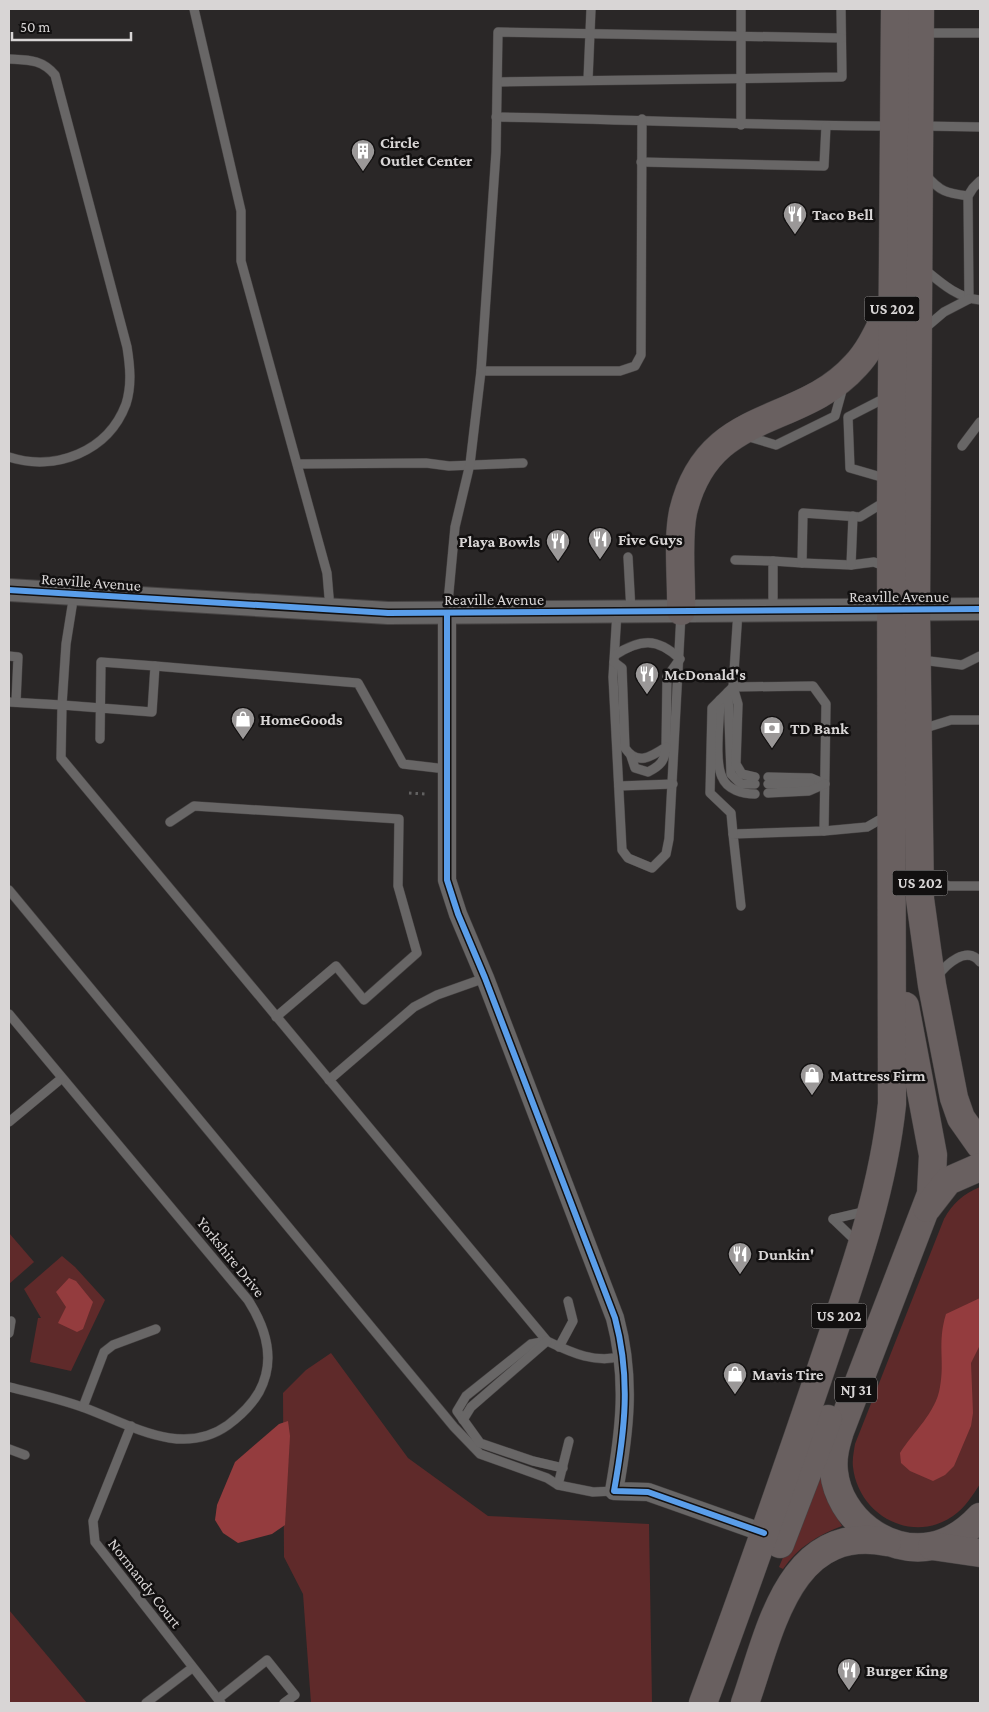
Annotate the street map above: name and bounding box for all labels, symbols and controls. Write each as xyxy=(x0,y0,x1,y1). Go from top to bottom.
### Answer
scale bar xyxy=(12,10,131,42)
text: 50 m xyxy=(20,19,50,35)
place label: Circle Outlet Center xyxy=(380,134,473,169)
building icon: Circle Outlet Center xyxy=(350,138,376,172)
restaurant icon: Taco Bell xyxy=(782,201,808,235)
place label: Taco Bell xyxy=(812,206,874,223)
road number: US 202 xyxy=(864,296,920,322)
restaurant icon: Five Guys xyxy=(587,526,613,560)
restaurant icon: Playa Bowls xyxy=(545,528,571,562)
place label: Five Guys xyxy=(618,531,683,548)
place label: Playa Bowls xyxy=(459,533,540,550)
street label: Reaville Avenue xyxy=(40,570,142,594)
street label: Reaville Avenue xyxy=(849,588,949,605)
street label: Reaville Avenue xyxy=(444,591,544,608)
restaurant icon: McDonald's xyxy=(634,661,660,695)
place label: McDonald's xyxy=(664,666,746,683)
shop icon: HomeGoods xyxy=(230,706,256,740)
place label: HomeGoods xyxy=(260,711,343,728)
bank icon: TD Bank xyxy=(759,715,785,749)
place label: TD Bank xyxy=(790,720,849,737)
road number: US 202 xyxy=(892,870,948,896)
shop icon: Mattress Firm xyxy=(799,1062,825,1096)
place label: Mattress Firm xyxy=(830,1067,926,1084)
street label: Yorkshire Drive xyxy=(194,1214,268,1300)
restaurant icon: Dunkin' xyxy=(727,1241,753,1275)
place label: Dunkin' xyxy=(758,1246,814,1263)
road number: US 202 xyxy=(812,1304,866,1328)
shop icon: Mavis Tire xyxy=(722,1361,748,1395)
place label: Mavis Tire xyxy=(752,1366,824,1383)
road number: NJ 31 xyxy=(835,1378,877,1402)
street label: Normandy Court xyxy=(104,1535,186,1632)
restaurant icon: Burger King xyxy=(836,1657,862,1691)
place label: Burger King xyxy=(866,1662,948,1679)

